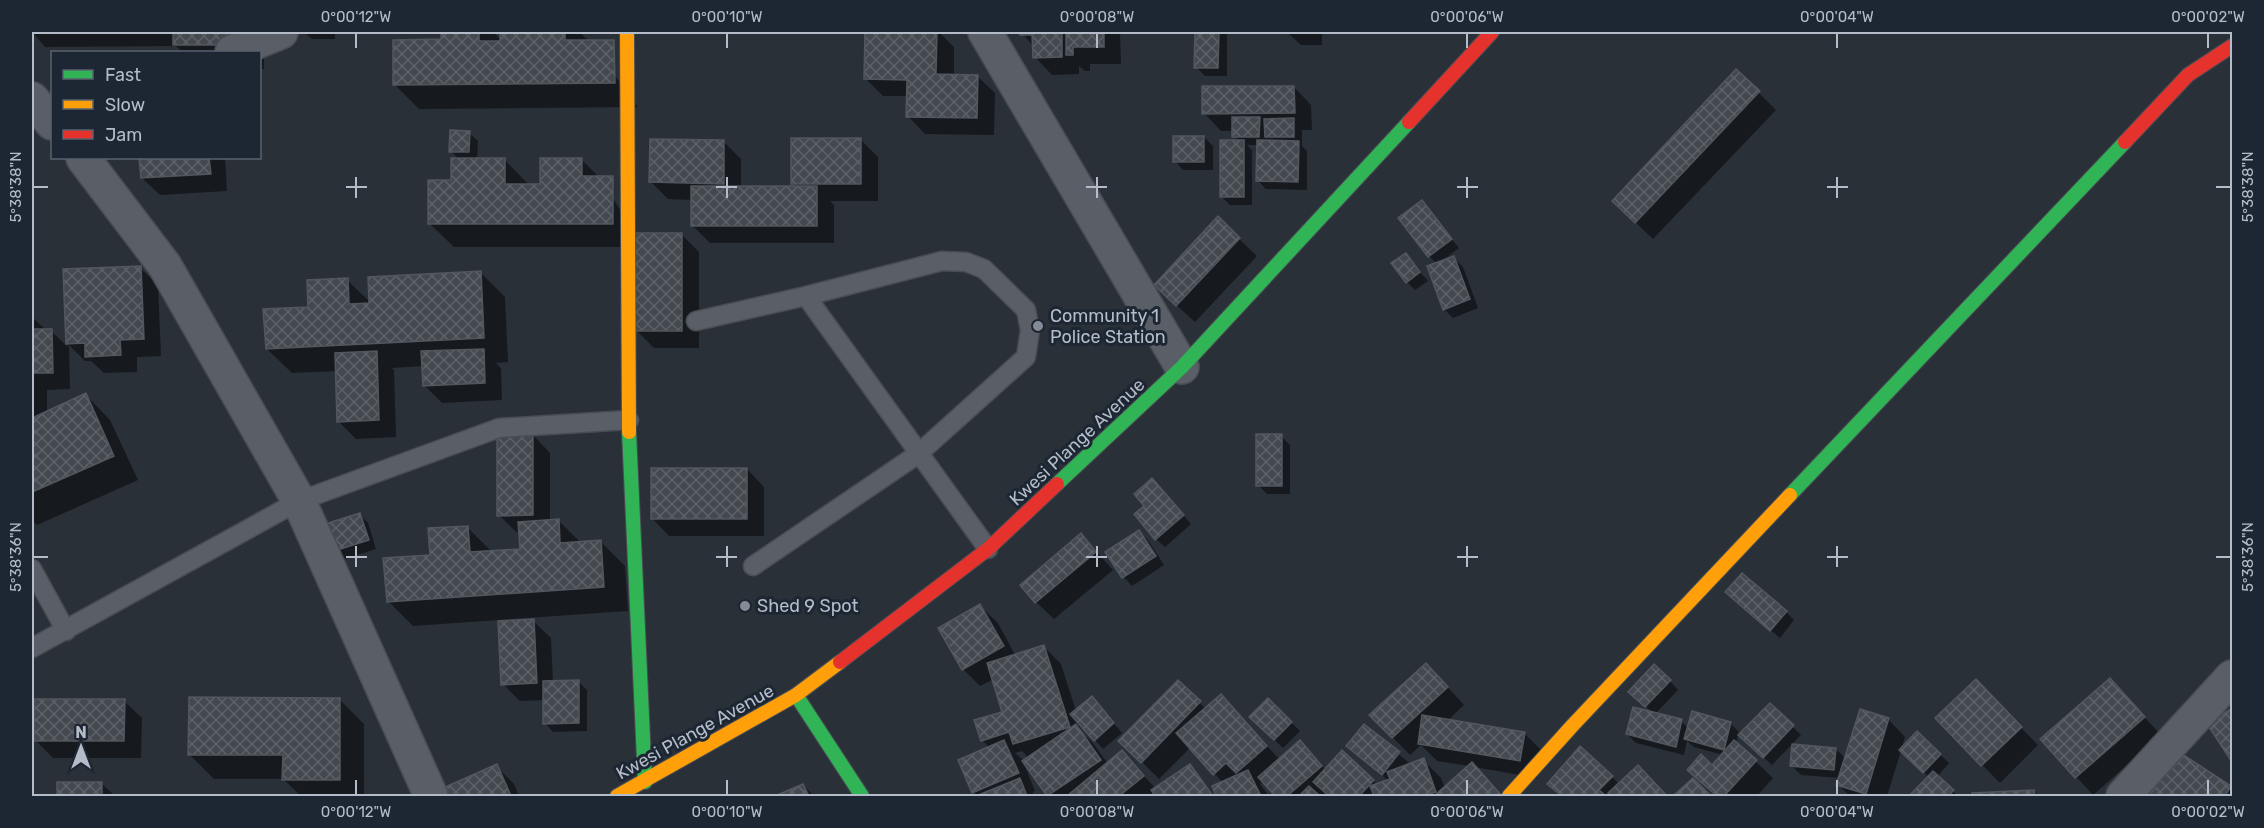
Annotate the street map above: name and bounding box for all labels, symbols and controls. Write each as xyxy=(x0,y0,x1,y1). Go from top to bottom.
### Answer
text: 0°00'12"W xyxy=(321,8,391,26)
text: 0°00'10"W xyxy=(691,8,763,26)
text: 0°00'08"W xyxy=(1060,8,1134,26)
text: 0°00'06"W xyxy=(1430,8,1504,26)
text: 0°00'04"W xyxy=(1800,8,1874,26)
text: 0°00'02"W xyxy=(2171,8,2245,26)
legend xyxy=(51,51,261,159)
text: Fast xyxy=(105,64,141,86)
text: Slow xyxy=(105,94,145,116)
text: Jam xyxy=(105,124,142,146)
text: 5°38'38"N xyxy=(7,151,25,223)
text: 5°38'38"N xyxy=(2239,151,2257,223)
place label: Community 1 Police Station xyxy=(1050,305,1166,348)
marker: Community 1 Police Station xyxy=(1031,319,1045,333)
street label: Kwesi Plange Avenue xyxy=(1005,374,1149,510)
text: 5°38'36"N xyxy=(7,522,25,592)
text: 5°38'36"N xyxy=(2239,522,2257,592)
place label: Shed 9 Spot xyxy=(757,595,859,617)
marker: Shed 9 Spot xyxy=(738,599,752,613)
street label: Kwesi Plange Avenue xyxy=(612,680,778,784)
north arrow xyxy=(51,717,111,777)
text: N xyxy=(75,723,87,742)
text: 0°00'12"W xyxy=(321,803,391,821)
text: 0°00'10"W xyxy=(691,803,763,821)
text: 0°00'08"W xyxy=(1060,803,1134,821)
text: 0°00'06"W xyxy=(1430,803,1504,821)
text: 0°00'04"W xyxy=(1800,803,1874,821)
text: 0°00'02"W xyxy=(2171,803,2245,821)

